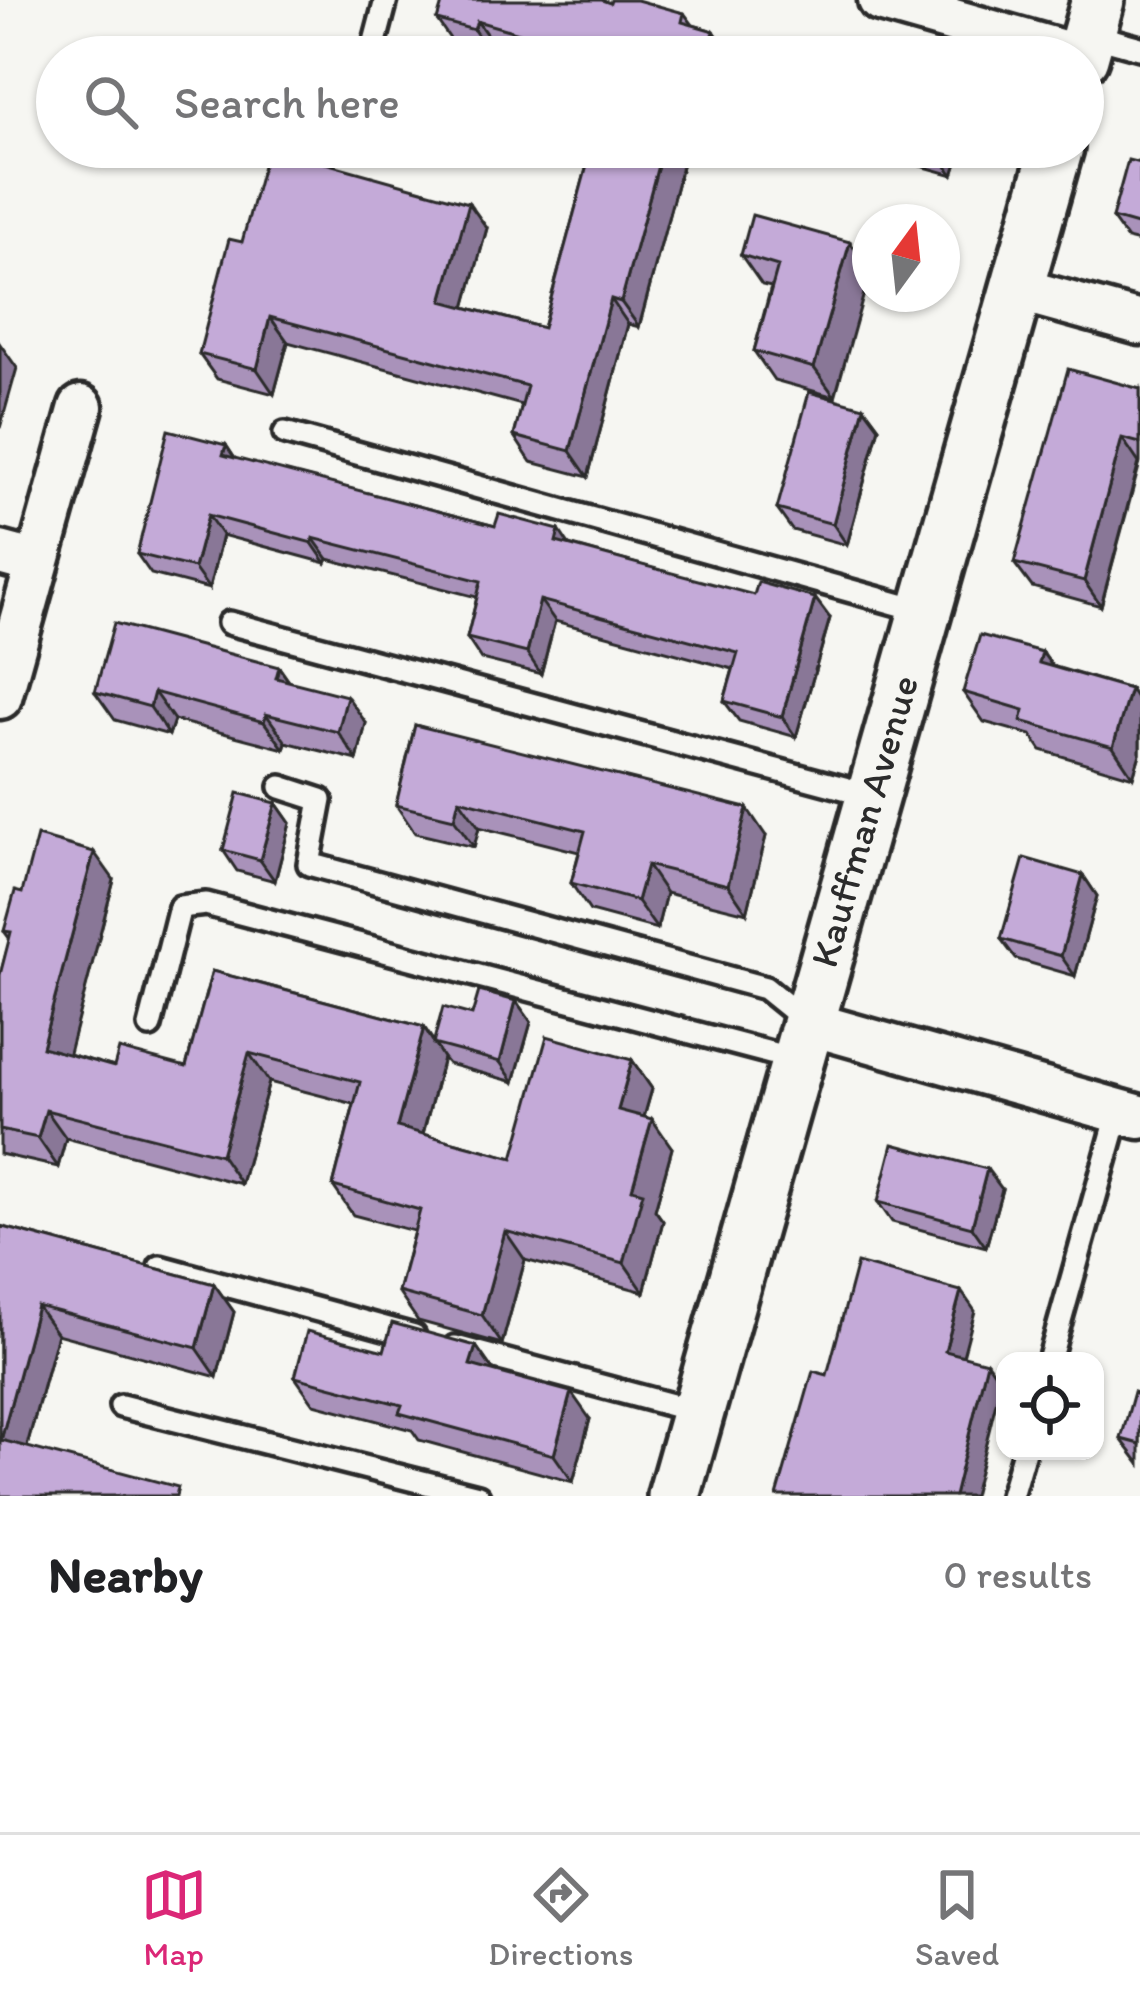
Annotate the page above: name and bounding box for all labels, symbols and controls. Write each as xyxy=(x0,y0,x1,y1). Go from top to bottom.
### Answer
search box xyxy=(36,36,1104,168)
icon: search xyxy=(78,69,144,135)
text: Search here xyxy=(174,75,400,129)
north arrow xyxy=(852,204,960,312)
street label: Kauffman Avenue xyxy=(800,670,928,972)
map controls xyxy=(996,1352,1104,1460)
button: locate xyxy=(996,1352,1104,1460)
text: Nearby xyxy=(48,1544,203,1605)
text: 0 results xyxy=(943,1551,1092,1598)
tab: Map xyxy=(141,1862,207,1973)
tab: Directions xyxy=(488,1862,633,1973)
tab: Saved xyxy=(915,1862,999,1973)

